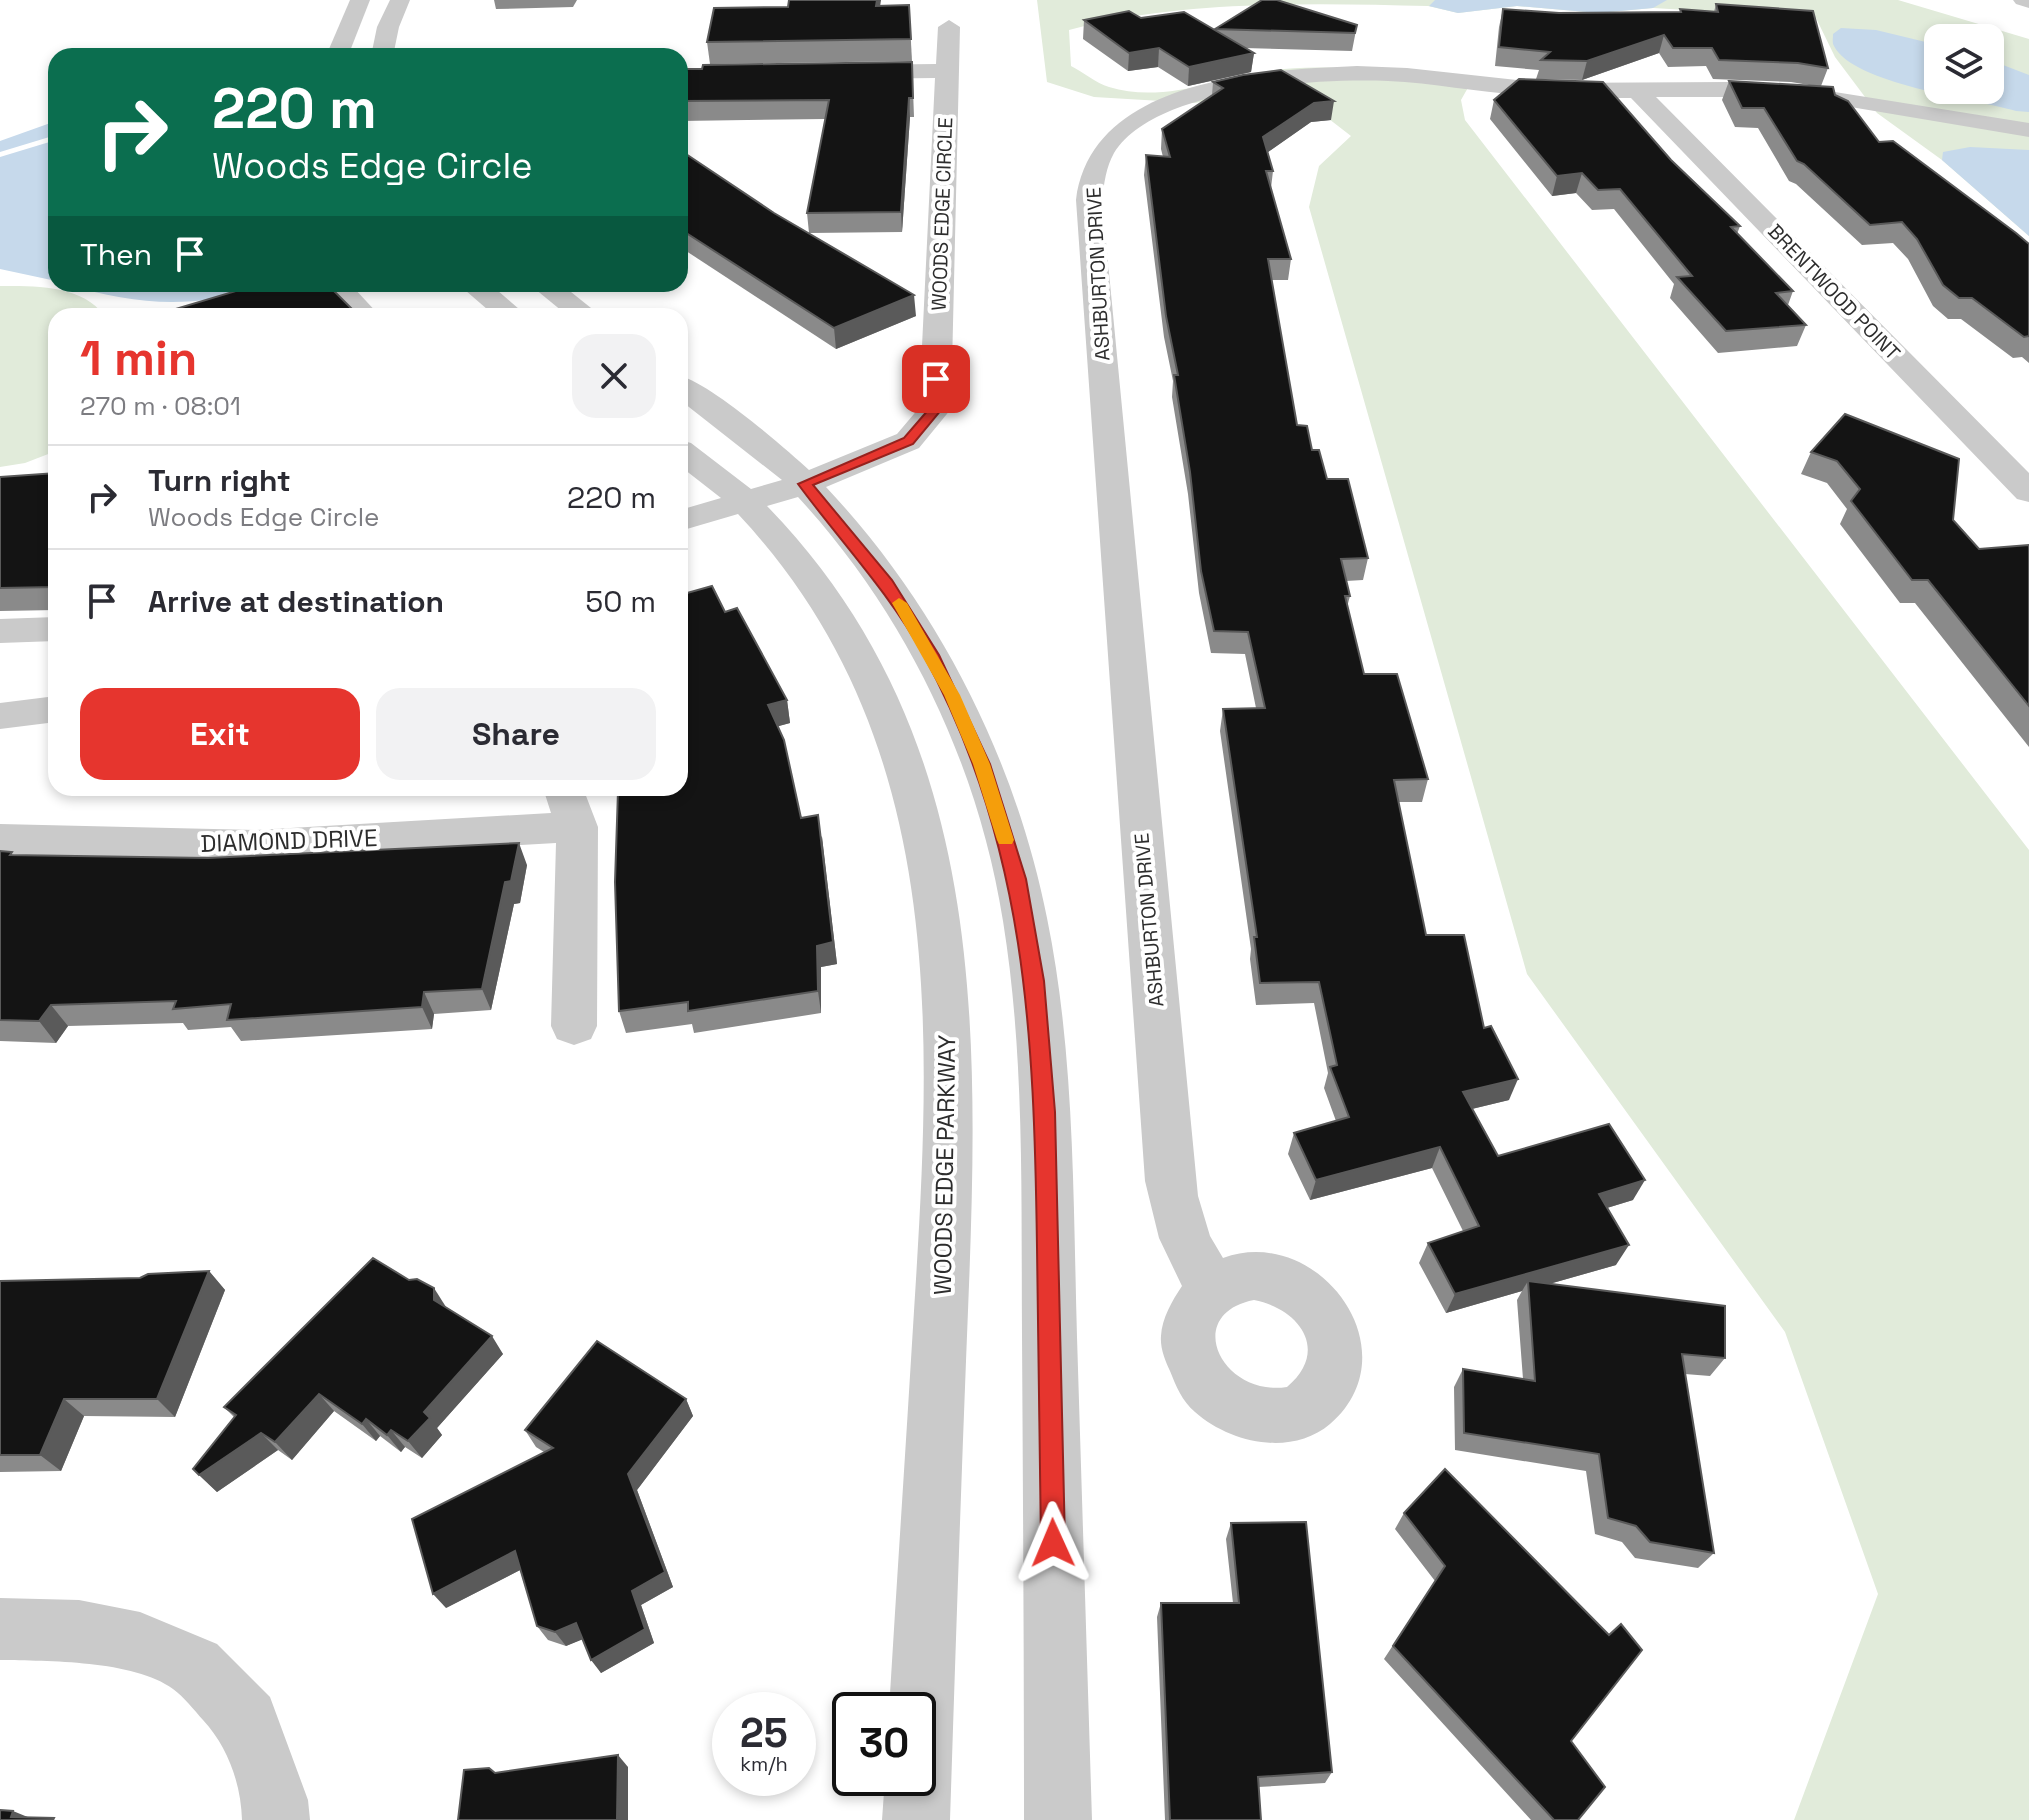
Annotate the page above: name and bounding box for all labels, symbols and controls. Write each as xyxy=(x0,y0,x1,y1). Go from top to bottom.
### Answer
map controls xyxy=(1924,24,2004,104)
button: layers xyxy=(1924,24,2004,104)
text: 220 m xyxy=(212,73,377,144)
icon: right xyxy=(80,80,184,184)
street label: WOODS EDGE CIRCLE xyxy=(926,117,958,311)
text: Woods Edge Circle xyxy=(212,143,533,189)
street label: ASHBURTON DRIVE xyxy=(1080,186,1116,362)
street label: BRENTWOOD POINT xyxy=(1762,218,1906,366)
icon: arrive xyxy=(168,232,212,276)
text: Then xyxy=(80,235,152,274)
text: 1 min xyxy=(80,328,197,389)
button: close xyxy=(572,334,656,418)
pin xyxy=(902,345,970,413)
icon: arrive xyxy=(914,357,958,401)
text: 270 m · 08:01 xyxy=(80,389,241,423)
text: Turn right xyxy=(148,461,291,500)
icon: right xyxy=(80,475,124,519)
text: 220 m xyxy=(567,478,656,517)
text: Woods Edge Circle xyxy=(148,500,380,534)
icon: arrive xyxy=(80,579,124,623)
text: Arrive at destination xyxy=(148,582,444,621)
text: 50 m xyxy=(585,582,656,621)
button: Exit xyxy=(80,688,360,780)
button: Share xyxy=(376,688,656,780)
street label: DIAMOND DRIVE xyxy=(200,822,378,859)
street label: ASHBURTON DRIVE xyxy=(1128,832,1170,1008)
street label: WOODS EDGE PARKWAY xyxy=(927,1034,962,1295)
position arrow xyxy=(1011,1501,1095,1585)
speed limit sign: 30 xyxy=(832,1692,936,1796)
text: 25 xyxy=(740,1708,788,1759)
text: km/h xyxy=(740,1751,788,1777)

